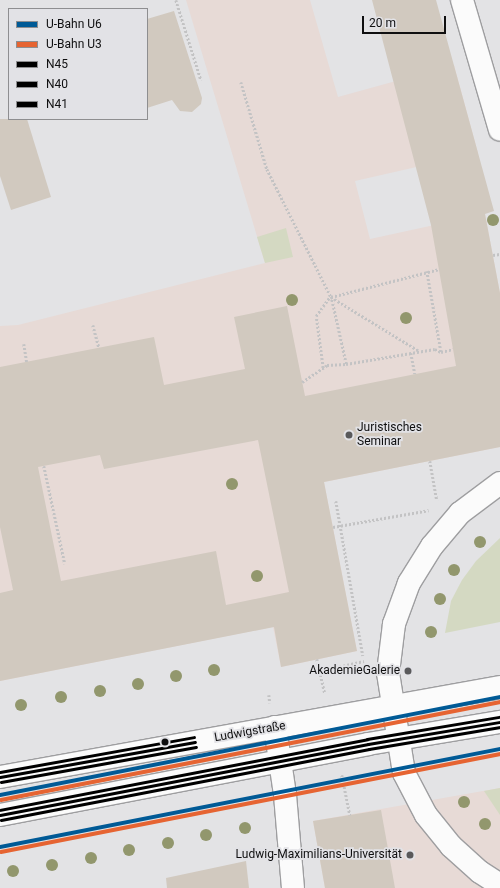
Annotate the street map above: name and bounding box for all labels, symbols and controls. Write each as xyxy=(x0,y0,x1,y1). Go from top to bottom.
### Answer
legend xyxy=(8,8,148,120)
scale bar xyxy=(364,8,448,34)
text: 20 m xyxy=(369,16,396,30)
text: U-Bahn U6 xyxy=(46,17,102,31)
text: U-Bahn U3 xyxy=(46,37,102,51)
text: N45 xyxy=(46,57,68,71)
text: N40 xyxy=(46,77,68,91)
text: N41 xyxy=(46,97,68,111)
place label: Juristisches Seminar xyxy=(357,421,422,449)
marker: Juristisches Seminar xyxy=(344,430,354,440)
place label: AkademieGalerie xyxy=(309,664,400,678)
marker: AkademieGalerie xyxy=(403,666,413,676)
street label: Ludwigstraße xyxy=(213,719,287,745)
unlabelled marker xyxy=(160,737,170,747)
place label: Ludwig-Maximilians-Universität xyxy=(236,848,402,862)
marker: Ludwig-Maximilians-Universität xyxy=(405,850,415,860)

